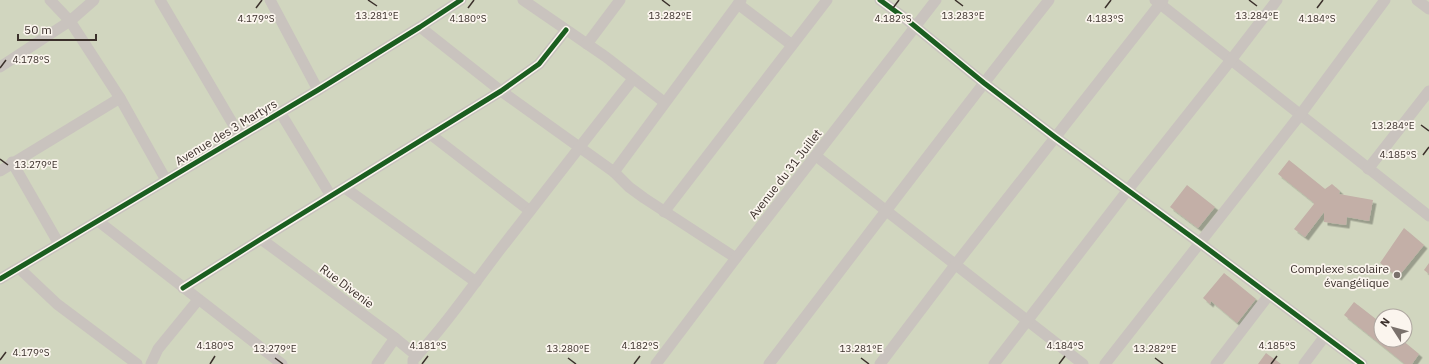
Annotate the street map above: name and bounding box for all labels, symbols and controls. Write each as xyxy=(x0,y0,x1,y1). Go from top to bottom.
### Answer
text: 13.281°E xyxy=(355,9,399,22)
text: 13.282°E xyxy=(648,9,692,22)
text: 13.283°E xyxy=(941,9,985,22)
text: 13.284°E xyxy=(1235,9,1279,22)
text: 4.179°S xyxy=(237,12,275,25)
text: 4.180°S xyxy=(449,12,487,25)
text: 4.182°S xyxy=(874,12,912,25)
text: 4.183°S xyxy=(1086,12,1124,25)
text: 4.184°S xyxy=(1298,12,1336,25)
scale bar xyxy=(18,16,96,42)
text: 50 m xyxy=(24,22,52,37)
text: 4.178°S xyxy=(12,53,50,66)
street label: Avenue des 3 Martyrs xyxy=(172,96,280,168)
text: 13.284°E xyxy=(1371,119,1415,132)
street label: Avenue du 31 Juillet xyxy=(745,126,825,222)
text: 4.185°S xyxy=(1379,148,1417,161)
text: 13.279°E xyxy=(14,158,58,171)
street label: Rue Divenie xyxy=(317,261,377,311)
place label: Complexe scolaire évangélique xyxy=(1290,261,1389,290)
marker: Complexe scolaire évangélique xyxy=(1392,270,1402,280)
north arrow xyxy=(1373,308,1413,348)
text: N xyxy=(1377,315,1393,329)
text: 4.180°S xyxy=(196,339,234,352)
text: 4.181°S xyxy=(409,339,447,352)
text: 4.182°S xyxy=(621,339,659,352)
text: 4.184°S xyxy=(1046,339,1084,352)
text: 4.185°S xyxy=(1258,339,1296,352)
text: 13.279°E xyxy=(253,342,297,355)
text: 13.280°E xyxy=(546,342,590,355)
text: 13.281°E xyxy=(839,342,883,355)
text: 13.282°E xyxy=(1133,342,1177,355)
text: 4.179°S xyxy=(12,346,50,359)

